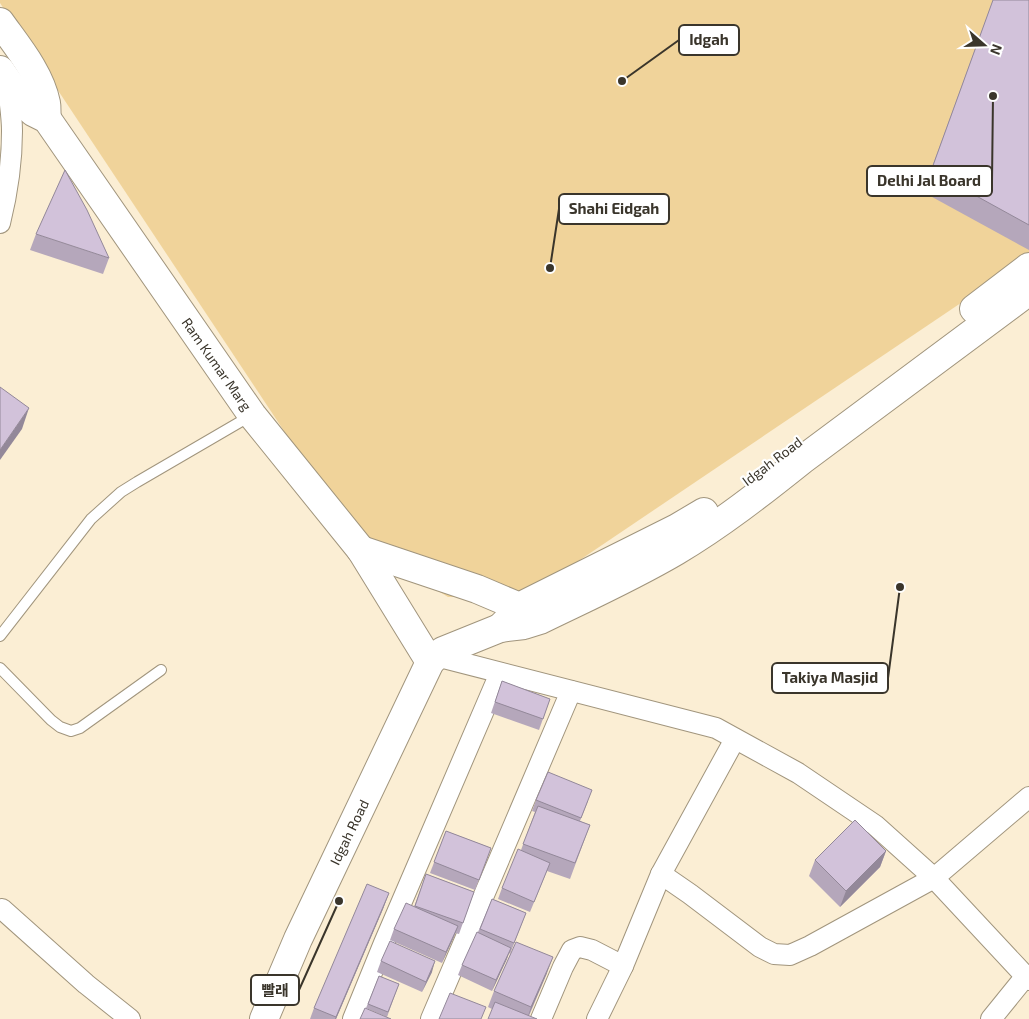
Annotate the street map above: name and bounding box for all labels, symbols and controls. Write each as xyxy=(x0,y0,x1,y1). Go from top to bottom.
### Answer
north arrow xyxy=(959,20,1009,70)
callout: Idgah xyxy=(679,25,739,55)
text: Idgah xyxy=(689,30,729,48)
text: N xyxy=(987,42,1006,57)
callout: Delhi Jal Board xyxy=(867,166,992,196)
text: Delhi Jal Board xyxy=(877,171,981,189)
callout: Shahi Eidgah xyxy=(559,194,669,224)
text: Shahi Eidgah xyxy=(569,199,659,217)
street label: Ram Kumar Marg xyxy=(179,314,256,414)
street label: Idgah Road xyxy=(739,433,805,489)
callout: Takiya Masjid xyxy=(772,663,888,693)
text: Takiya Masjid xyxy=(782,668,878,687)
street label: Idgah Road xyxy=(326,797,372,867)
callout: 빨래 xyxy=(251,975,299,1005)
text: 빨래 xyxy=(261,981,289,999)

